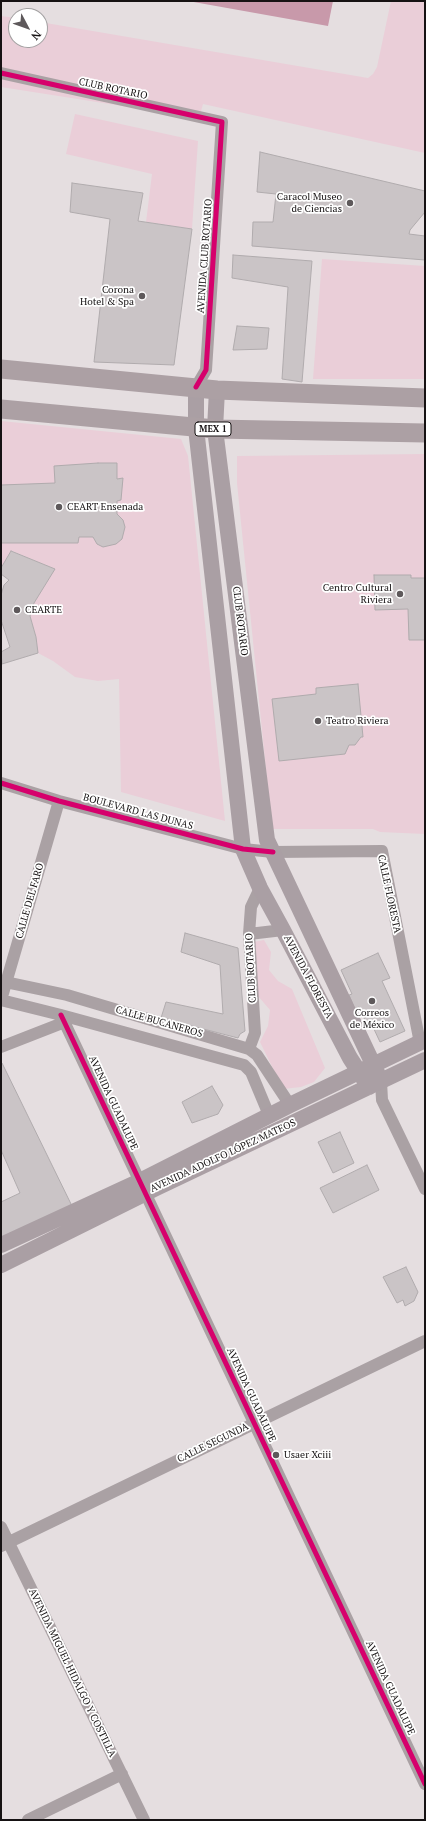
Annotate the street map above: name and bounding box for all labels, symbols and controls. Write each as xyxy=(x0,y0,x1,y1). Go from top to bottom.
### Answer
north arrow xyxy=(8,8,48,48)
text: N xyxy=(28,27,44,43)
street label: CLUB ROTARIO xyxy=(78,76,148,102)
place label: Caracol Museo de Ciencias xyxy=(277,191,342,214)
street label: AVENIDA CLUB ROTARIO xyxy=(195,198,215,314)
marker: Caracol Museo de Ciencias xyxy=(345,198,355,208)
place label: Corona Hotel & Spa xyxy=(80,284,134,308)
marker: Corona Hotel & Spa xyxy=(137,291,147,301)
road number: MEX 1 xyxy=(195,422,231,436)
place label: CEART Ensenada xyxy=(67,501,143,513)
marker: CEART Ensenada xyxy=(54,502,64,512)
place label: Centro Cultural Riviera xyxy=(323,582,392,606)
street label: CLUB ROTARIO xyxy=(230,586,250,656)
marker: Centro Cultural Riviera xyxy=(395,589,405,599)
place label: CEARTE xyxy=(25,604,62,616)
marker: CEARTE xyxy=(12,605,22,615)
place label: Teatro Riviera xyxy=(326,715,389,727)
marker: Teatro Riviera xyxy=(313,716,323,726)
street label: BOULEVARD LAS DUNAS xyxy=(82,792,194,832)
street label: CALLE FLORESTA xyxy=(375,854,403,934)
street label: CALLE DEL FARO xyxy=(13,862,47,940)
street label: CLUB ROTARIO xyxy=(243,933,259,1003)
street label: AVENIDA FLORESTA xyxy=(281,933,335,1021)
marker: Correos de México xyxy=(367,996,377,1006)
street label: CALLE BUCANEROS xyxy=(114,1004,204,1040)
place label: Correos de México xyxy=(350,1007,394,1030)
street label: AVENIDA GUADALUPE xyxy=(86,1054,140,1152)
street label: AVENIDA ADOLFO LÓPEZ MATEOS xyxy=(148,1117,298,1195)
street label: AVENIDA GUADALUPE xyxy=(224,1346,278,1444)
street label: CALLE SEGUNDA xyxy=(175,1421,251,1465)
place label: Usaer Xciii xyxy=(284,1449,331,1461)
marker: Usaer Xciii xyxy=(271,1450,281,1460)
street label: AVENIDA MIGUEL HIDALGO Y COSTILLA xyxy=(26,1587,118,1759)
street label: AVENIDA GUADALUPE xyxy=(363,1639,417,1737)

